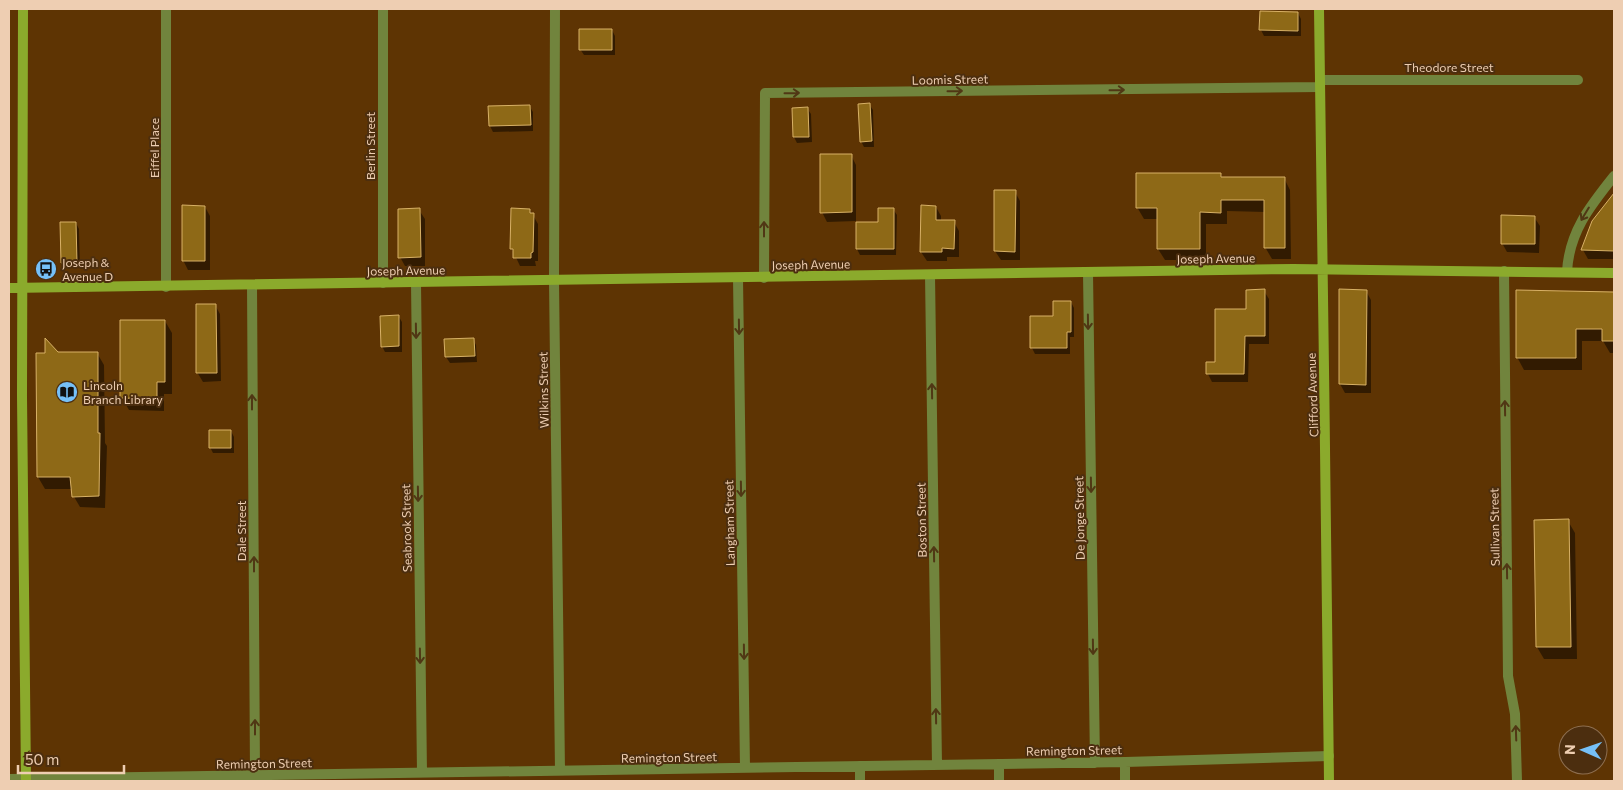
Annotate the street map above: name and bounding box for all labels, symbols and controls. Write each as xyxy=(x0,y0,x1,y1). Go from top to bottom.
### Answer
street label: Theodore Street xyxy=(1404,60,1494,74)
street label: Loomis Street xyxy=(912,71,988,87)
one-way arrow xyxy=(1108,85,1125,95)
one-way arrow xyxy=(946,86,962,96)
one-way arrow xyxy=(784,88,800,98)
street label: Berlin Street xyxy=(363,112,377,180)
street label: Eiffel Place xyxy=(147,118,161,178)
one-way arrow xyxy=(1579,207,1589,221)
one-way arrow xyxy=(759,221,769,238)
street label: Joseph Avenue xyxy=(1177,250,1255,267)
place label: Joseph & Avenue D xyxy=(62,255,113,283)
street label: Joseph Avenue xyxy=(772,256,850,273)
bus stop icon: Joseph & Avenue D xyxy=(34,257,58,281)
street label: Joseph Avenue xyxy=(367,262,445,279)
one-way arrow xyxy=(1084,314,1093,330)
one-way arrow xyxy=(734,318,744,334)
one-way arrow xyxy=(412,323,421,339)
street label: Wilkins Street xyxy=(535,352,551,428)
street label: Clifford Avenue xyxy=(1304,353,1320,437)
place label: Lincoln Branch Library xyxy=(83,378,163,406)
library icon: Lincoln Branch Library xyxy=(55,380,79,404)
one-way arrow xyxy=(927,384,937,400)
one-way arrow xyxy=(247,394,257,410)
one-way arrow xyxy=(1500,401,1510,417)
street label: De Jonge Street xyxy=(1071,476,1088,560)
one-way arrow xyxy=(1086,476,1096,492)
street label: Langham Street xyxy=(721,480,737,566)
one-way arrow xyxy=(737,481,746,497)
street label: Boston Street xyxy=(913,482,929,558)
street label: Seabrook Street xyxy=(398,484,414,572)
one-way arrow xyxy=(413,486,423,502)
street label: Sullivan Street xyxy=(1486,488,1502,566)
street label: Dale Street xyxy=(234,501,248,561)
one-way arrow xyxy=(929,546,939,562)
one-way arrow xyxy=(249,556,259,572)
one-way arrow xyxy=(1502,563,1512,580)
one-way arrow xyxy=(1088,638,1098,655)
one-way arrow xyxy=(739,643,749,659)
one-way arrow xyxy=(415,648,425,664)
one-way arrow xyxy=(931,709,941,725)
one-way arrow xyxy=(250,719,260,735)
one-way arrow xyxy=(1511,725,1520,741)
north arrow xyxy=(1558,725,1608,775)
scale bar xyxy=(18,742,124,774)
street label: Remington Street xyxy=(1026,742,1122,758)
text: N xyxy=(1561,744,1578,755)
street label: Remington Street xyxy=(621,749,717,765)
text: 50 m xyxy=(25,750,59,768)
street label: Remington Street xyxy=(216,755,312,771)

